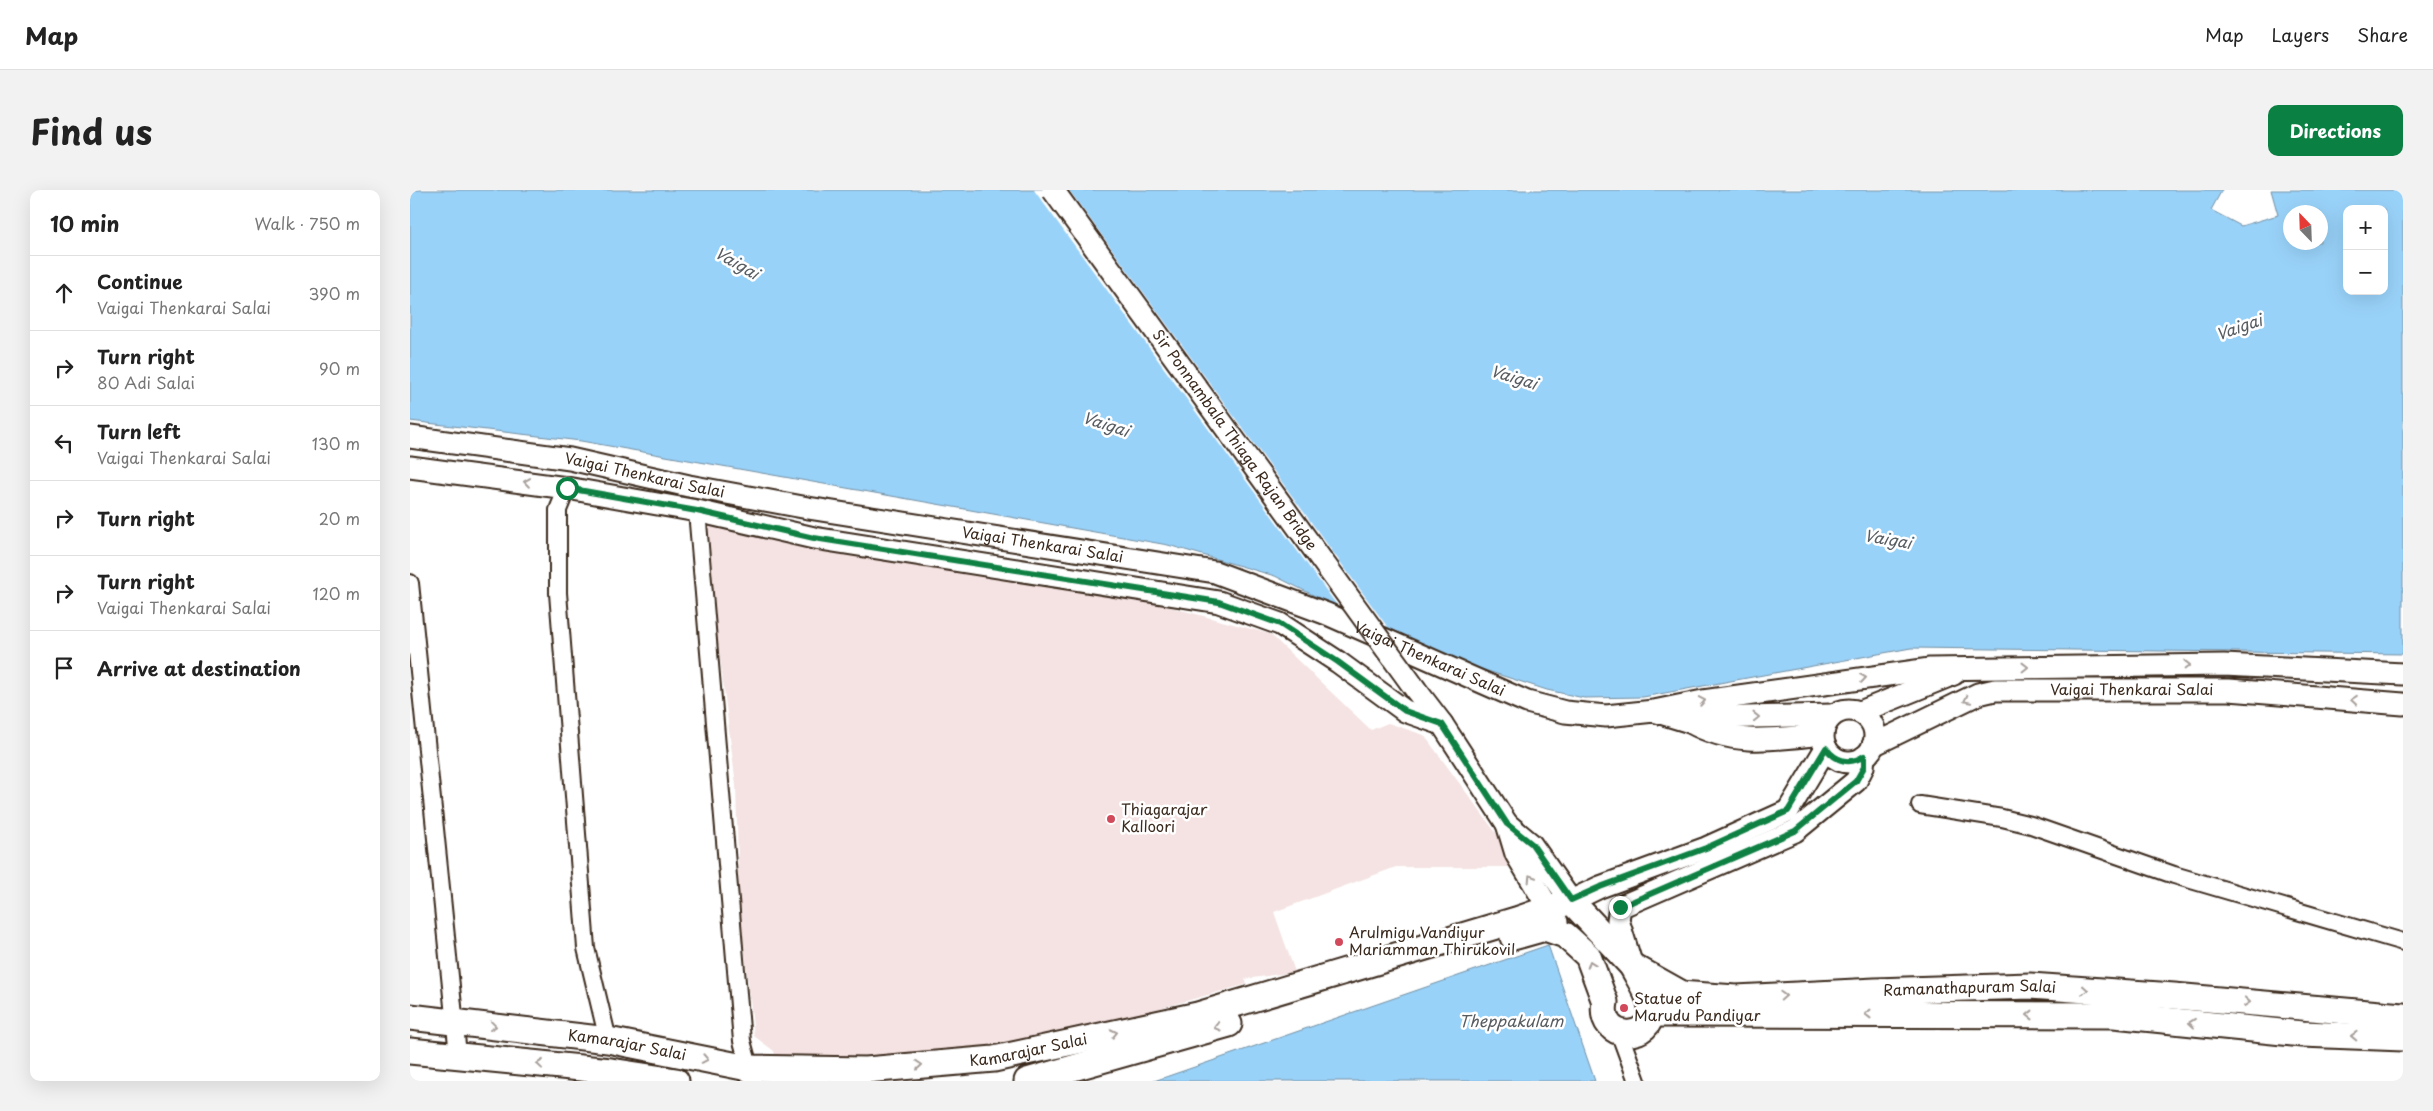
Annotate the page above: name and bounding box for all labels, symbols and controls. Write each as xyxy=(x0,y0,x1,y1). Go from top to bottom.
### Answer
text: Map xyxy=(25,17,78,53)
text: Map xyxy=(2205,21,2244,48)
text: Layers xyxy=(2272,21,2329,48)
text: Share xyxy=(2357,21,2408,48)
text: Find us xyxy=(30,104,152,157)
button: Directions xyxy=(2268,105,2403,156)
north arrow xyxy=(2283,205,2328,250)
map controls xyxy=(2343,205,2388,295)
button: + xyxy=(2343,205,2388,250)
text: 10 min xyxy=(50,207,120,239)
text: Walk · 750 m xyxy=(255,211,360,235)
water label: Vaigai xyxy=(711,240,766,286)
button: − xyxy=(2343,250,2388,295)
text: Continue xyxy=(97,267,183,295)
icon: ahead xyxy=(50,279,78,307)
text: 390 m xyxy=(309,281,360,305)
text: Vaigai Thenkarai Salai xyxy=(97,295,271,319)
water label: Vaigai xyxy=(2212,306,2267,345)
street label: Sir Ponnambala Thiaga Rajan Bridge xyxy=(1148,324,1324,554)
text: Turn right xyxy=(97,342,195,370)
icon: right xyxy=(50,354,78,382)
text: 90 m xyxy=(319,356,360,380)
water label: Vaigai xyxy=(1488,358,1543,395)
text: 80 Adi Salai xyxy=(97,370,195,394)
water label: Vaigai xyxy=(1080,404,1135,443)
text: Turn left xyxy=(97,417,181,445)
icon: left xyxy=(50,429,78,457)
text: 130 m xyxy=(312,431,360,455)
text: Vaigai Thenkarai Salai xyxy=(97,445,271,469)
street label: Vaigai Thenkarai Salai xyxy=(564,445,727,502)
route start xyxy=(556,477,579,500)
one-way arrow xyxy=(523,478,531,488)
icon: right xyxy=(50,504,78,532)
text: Turn right xyxy=(97,504,195,532)
text: 20 m xyxy=(319,506,360,530)
street label: Vaigai Thenkarai Salai xyxy=(960,519,1125,567)
water label: Vaigai xyxy=(1863,522,1916,554)
text: Turn right xyxy=(97,567,195,595)
icon: right xyxy=(50,579,78,607)
text: 120 m xyxy=(313,581,360,605)
text: Vaigai Thenkarai Salai xyxy=(97,595,271,619)
street label: Vaigai Thenkarai Salai xyxy=(1351,614,1509,701)
icon: arrive xyxy=(50,654,78,682)
text: Arrive at destination xyxy=(97,654,301,682)
one-way arrow xyxy=(2183,660,2191,671)
one-way arrow xyxy=(2021,662,2029,673)
one-way arrow xyxy=(1859,673,1867,684)
street label: Vaigai Thenkarai Salai xyxy=(2050,677,2213,700)
one-way arrow xyxy=(1963,694,1972,704)
one-way arrow xyxy=(2350,695,2358,706)
one-way arrow xyxy=(1698,697,1706,707)
one-way arrow xyxy=(1752,712,1760,722)
place label: Thiagarajar Kalloori xyxy=(1121,797,1208,837)
marker: Thiagarajar Kalloori xyxy=(1105,813,1117,825)
one-way arrow xyxy=(1528,874,1537,884)
route end xyxy=(1609,896,1632,919)
place label: Arulmigu Vandiyur Mariamman Thirukovil xyxy=(1349,920,1515,960)
marker: Arulmigu Vandiyur Mariamman Thirukovil xyxy=(1333,936,1345,948)
one-way arrow xyxy=(1587,961,1597,969)
street label: Ramanathapuram Salai xyxy=(1883,973,2057,1001)
one-way arrow xyxy=(2081,984,2089,995)
place label: Statue of Marudu Pandiyar xyxy=(1634,986,1761,1026)
one-way arrow xyxy=(1779,990,1787,1001)
one-way arrow xyxy=(2243,996,2251,1007)
marker: Statue of Marudu Pandiyar xyxy=(1618,1002,1630,1014)
water label: Theppakulam xyxy=(1459,1008,1564,1032)
one-way arrow xyxy=(1864,1009,1872,1019)
one-way arrow xyxy=(2026,1010,2034,1020)
one-way arrow xyxy=(2188,1018,2196,1029)
one-way arrow xyxy=(490,1020,498,1031)
street label: Kamarajar Salai xyxy=(567,1022,689,1065)
one-way arrow xyxy=(1214,1022,1222,1032)
street label: Kamarajar Salai xyxy=(968,1026,1089,1071)
one-way arrow xyxy=(1110,1028,1118,1039)
one-way arrow xyxy=(2350,1031,2358,1042)
one-way arrow xyxy=(701,1053,710,1064)
one-way arrow xyxy=(536,1059,544,1070)
one-way arrow xyxy=(916,1060,924,1071)

